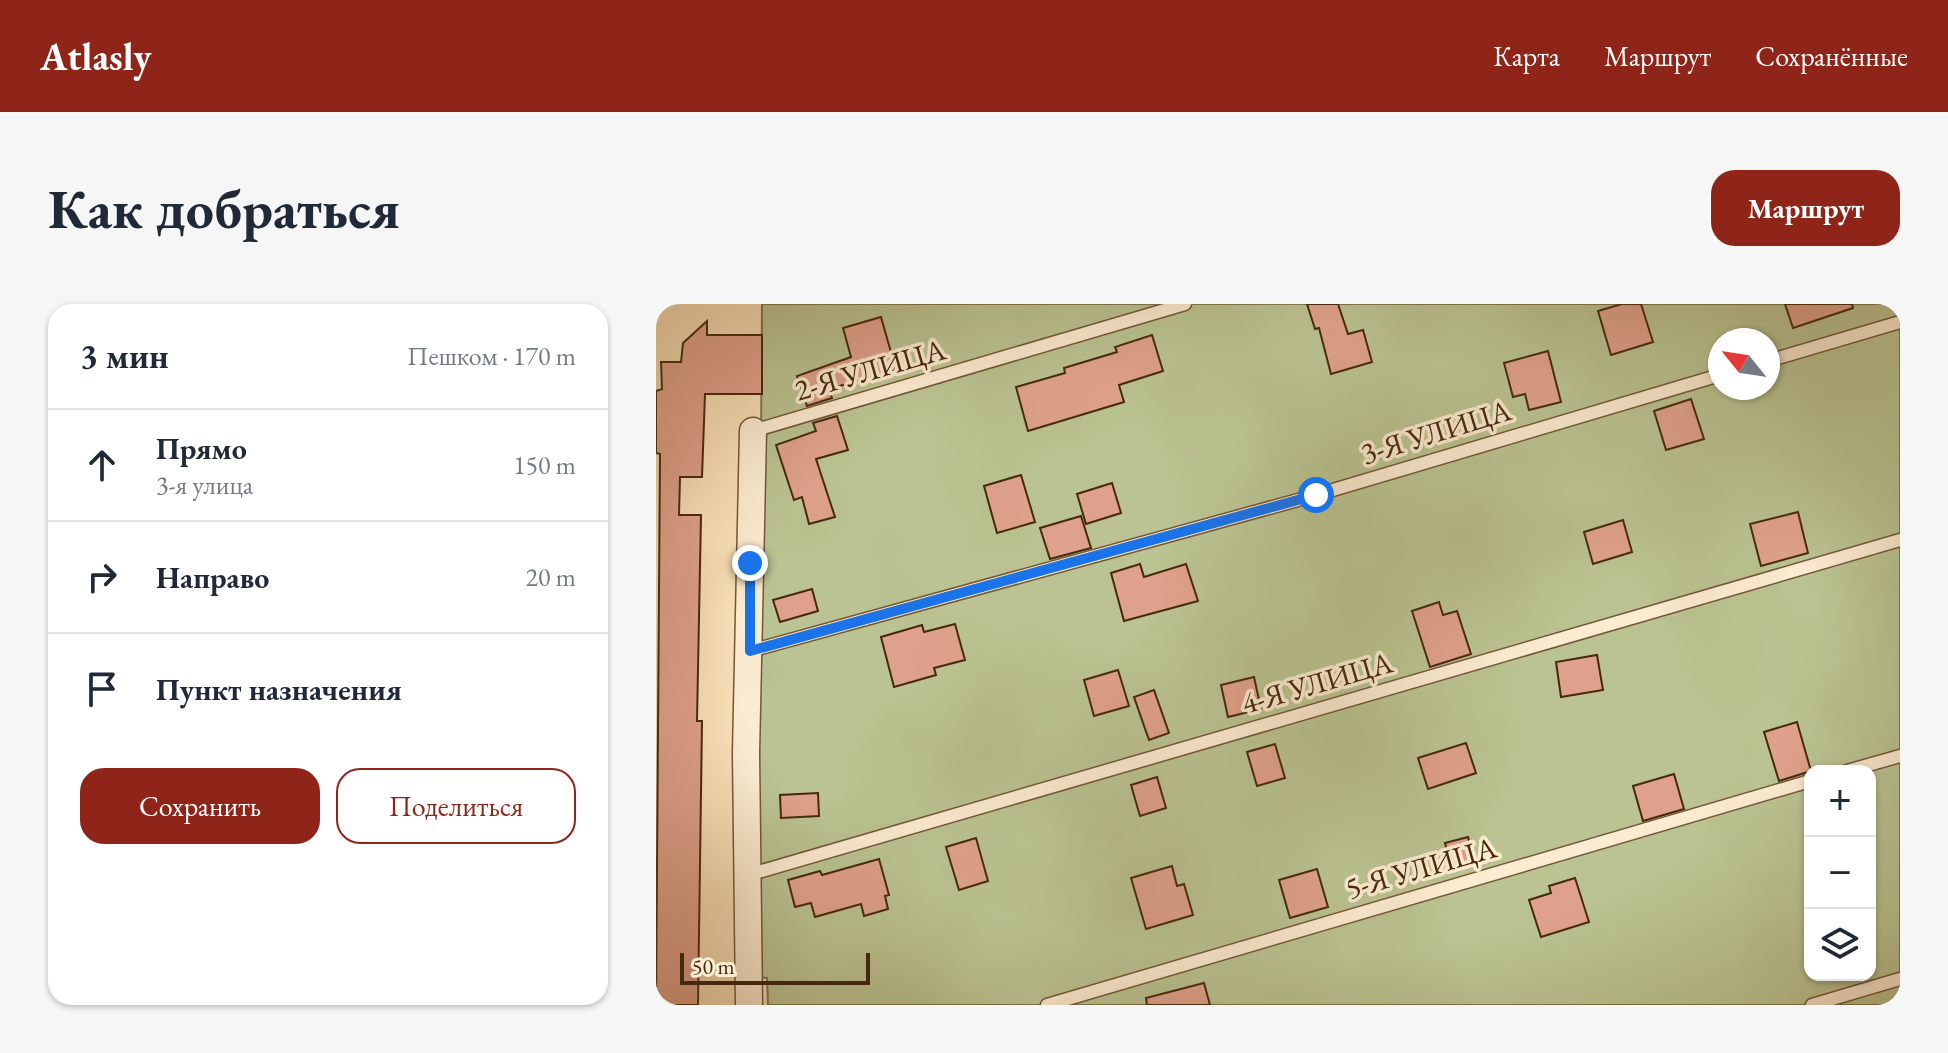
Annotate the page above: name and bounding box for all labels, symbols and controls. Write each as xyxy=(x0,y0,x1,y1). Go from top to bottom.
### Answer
text: Atlasly xyxy=(40,32,151,81)
text: Карта xyxy=(1493,38,1560,74)
text: Маршрут xyxy=(1604,38,1711,74)
text: Сохранённые xyxy=(1755,38,1908,74)
button: Маршрут xyxy=(1711,170,1900,246)
text: Как добраться xyxy=(48,172,400,245)
north arrow xyxy=(1708,328,1780,400)
street label: 2-Я УЛИЦА xyxy=(790,329,950,410)
text: 3 мин xyxy=(80,334,169,378)
text: Пешком · 170 m xyxy=(407,339,576,373)
street label: 3-Я УЛИЦА xyxy=(1356,390,1516,473)
text: Прямо xyxy=(156,429,247,468)
icon: ahead xyxy=(80,443,124,487)
text: 150 m xyxy=(513,448,576,482)
text: 3-я улица xyxy=(156,468,253,502)
route start xyxy=(1298,477,1334,513)
route end xyxy=(732,545,768,581)
icon: right xyxy=(80,555,124,599)
text: Направо xyxy=(156,558,269,597)
text: 20 m xyxy=(526,560,576,594)
street label: 4-Я УЛИЦА xyxy=(1237,642,1397,723)
icon: arrive xyxy=(80,667,124,711)
text: Пункт назначения xyxy=(156,670,402,709)
map controls xyxy=(1804,765,1876,981)
button: + xyxy=(1804,765,1876,837)
button: Сохранить xyxy=(80,768,320,844)
button: Поделиться xyxy=(336,768,576,844)
street label: 5-Я УЛИЦА xyxy=(1341,827,1501,908)
button: − xyxy=(1804,837,1876,909)
button: layers xyxy=(1804,909,1876,981)
scale bar xyxy=(680,949,870,985)
text: 50 m xyxy=(692,952,735,981)

